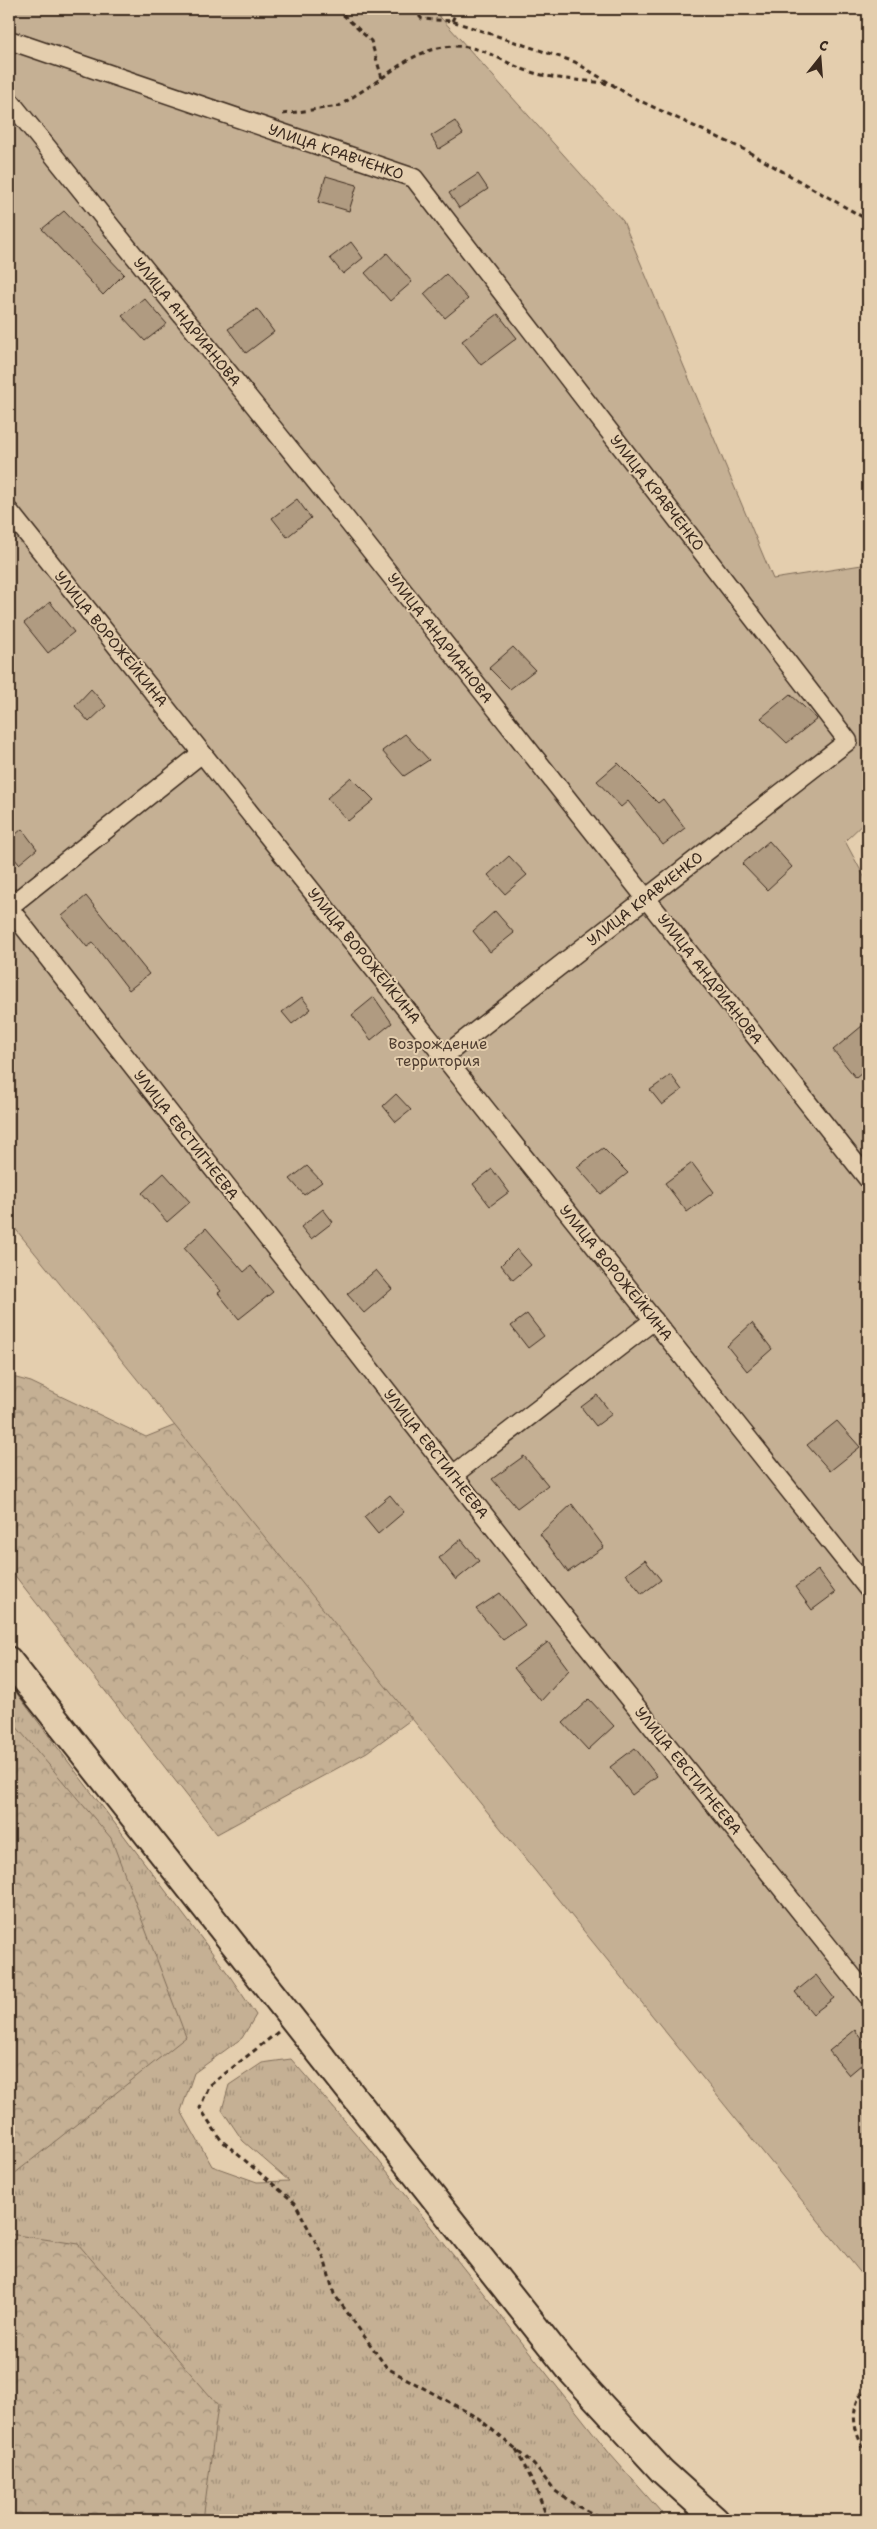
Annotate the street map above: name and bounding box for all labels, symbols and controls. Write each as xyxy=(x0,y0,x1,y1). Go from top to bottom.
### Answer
north arrow xyxy=(794,32,844,82)
text: С xyxy=(817,36,831,55)
street label: УЛИЦА КРАВЧЕНКО xyxy=(266,119,406,185)
street label: УЛИЦА АНДРИАНОВА xyxy=(129,253,245,391)
street label: УЛИЦА КРАВЧЕНКО xyxy=(605,431,709,555)
street label: УЛИЦА ВОРОЖЕЙКИНА xyxy=(50,566,173,711)
street label: УЛИЦА АНДРИАНОВА xyxy=(383,569,497,707)
street label: УЛИЦА КРАВЧЕНКО xyxy=(583,847,707,951)
street label: УЛИЦА ВОРОЖЕЙКИНА xyxy=(303,883,426,1028)
street label: УЛИЦА АНДРИАНОВА xyxy=(653,910,767,1048)
park label: Возрождение территория xyxy=(389,1034,487,1071)
street label: УЛИЦА ЕВСТИГНЕЕВА xyxy=(129,1066,243,1204)
street label: УЛИЦА ВОРОЖЕЙКИНА xyxy=(555,1200,678,1345)
street label: УЛИЦА ЕВСТИГНЕЕВА xyxy=(379,1385,493,1523)
street label: УЛИЦА ЕВСТИГНЕЕВА xyxy=(630,1703,746,1839)

